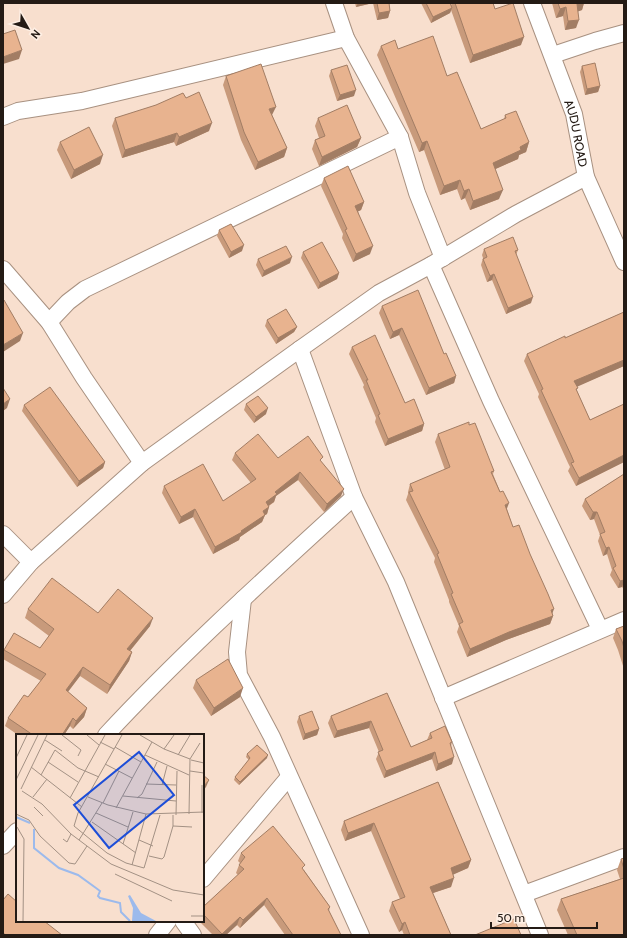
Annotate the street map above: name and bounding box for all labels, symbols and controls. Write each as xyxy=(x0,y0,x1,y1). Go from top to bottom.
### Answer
north arrow xyxy=(8,8,48,48)
text: N xyxy=(28,27,44,42)
street label: AUDU ROAD xyxy=(562,97,591,168)
inset map xyxy=(16,734,204,922)
scale bar xyxy=(491,904,597,930)
text: 50 m xyxy=(497,910,525,925)

